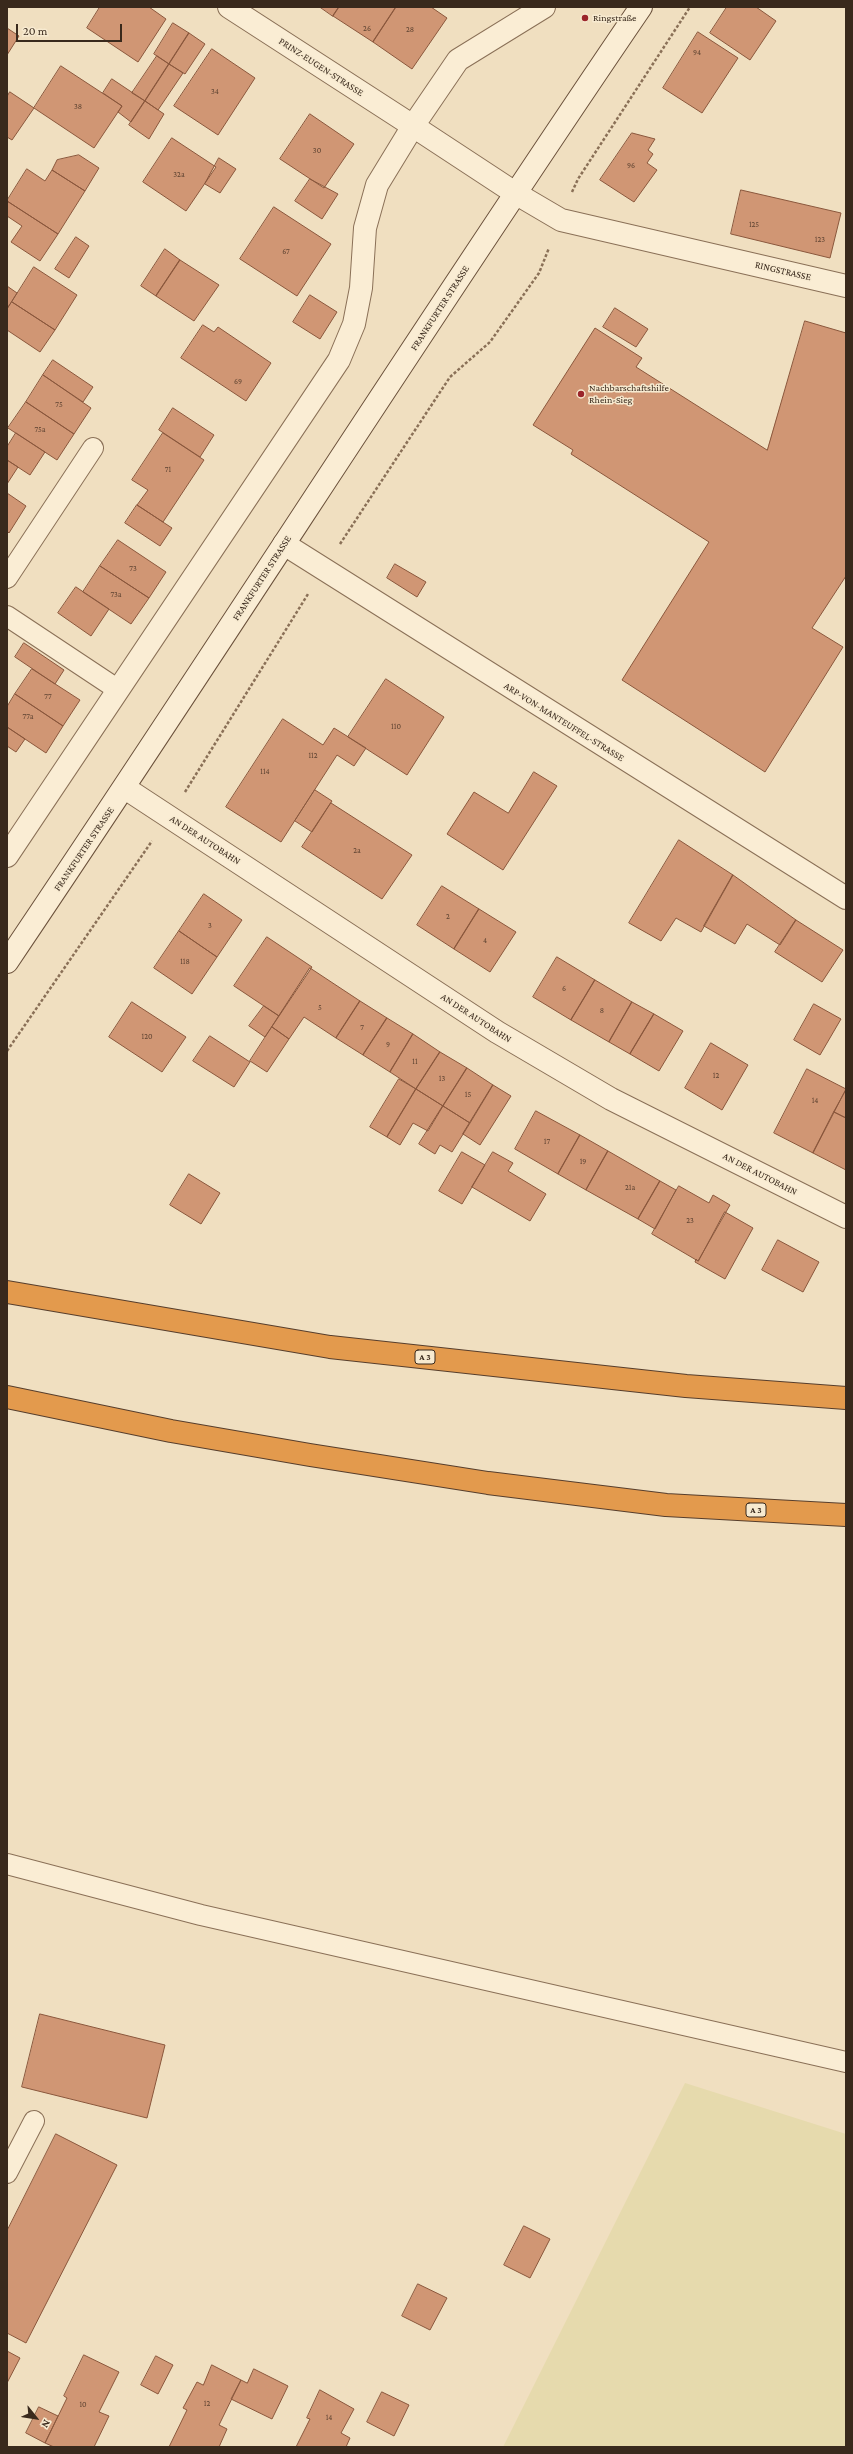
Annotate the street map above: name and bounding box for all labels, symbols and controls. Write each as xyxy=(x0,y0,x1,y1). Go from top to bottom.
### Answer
place label: Ringstraße xyxy=(593,12,636,24)
marker: Ringstraße xyxy=(580,13,590,23)
scale bar xyxy=(18,16,124,42)
text: 20 m xyxy=(23,24,47,38)
house number: 26 xyxy=(363,24,371,34)
house number: 28 xyxy=(406,25,414,35)
street label: PRINZ-EUGEN-STRASSE xyxy=(276,35,366,99)
house number: 94 xyxy=(693,48,701,58)
house number: 34 xyxy=(211,87,219,97)
house number: 38 xyxy=(74,102,82,112)
house number: 30 xyxy=(313,146,321,156)
house number: 96 xyxy=(627,161,635,171)
house number: 32a xyxy=(173,170,185,180)
house number: 125 xyxy=(749,220,759,230)
house number: 123 xyxy=(815,235,825,245)
house number: 67 xyxy=(282,247,290,257)
street label: RINGSTRASSE xyxy=(754,259,812,283)
street label: FRANKFURTER STRASSE xyxy=(408,263,472,353)
house number: 69 xyxy=(234,377,242,387)
place label: Nachbarschaftshilfe Rhein-Sieg xyxy=(589,382,669,406)
marker: Nachbarschaftshilfe Rhein-Sieg xyxy=(576,389,586,399)
house number: 75 xyxy=(55,400,63,410)
house number: 75a xyxy=(34,425,46,435)
house number: 71 xyxy=(165,465,171,475)
street label: FRANKFURTER STRASSE xyxy=(230,533,294,623)
house number: 73 xyxy=(129,564,137,574)
house number: 73a xyxy=(110,590,122,600)
street label: ARP-VON-MANTEUFFEL-STRASSE xyxy=(502,680,626,764)
house number: 77 xyxy=(44,692,52,702)
house number: 77a xyxy=(23,712,33,722)
house number: 110 xyxy=(391,722,401,732)
house number: 112 xyxy=(308,751,318,761)
house number: 114 xyxy=(260,767,270,777)
street label: FRANKFURTER STRASSE xyxy=(51,805,117,893)
street label: AN DER AUTOBAHN xyxy=(167,813,243,867)
house number: 2a xyxy=(353,846,361,856)
house number: 2 xyxy=(446,912,450,922)
house number: 3 xyxy=(208,921,212,931)
house number: 4 xyxy=(483,936,487,946)
house number: 118 xyxy=(180,957,190,967)
house number: 6 xyxy=(562,984,566,994)
street label: AN DER AUTOBAHN xyxy=(438,991,514,1045)
house number: 5 xyxy=(318,1003,322,1013)
house number: 8 xyxy=(600,1006,604,1016)
house number: 7 xyxy=(360,1023,364,1033)
house number: 120 xyxy=(142,1032,152,1042)
house number: 9 xyxy=(386,1040,390,1050)
house number: 11 xyxy=(412,1057,418,1067)
house number: 12 xyxy=(713,1071,719,1081)
house number: 13 xyxy=(439,1074,445,1084)
house number: 15 xyxy=(465,1090,471,1100)
house number: 14 xyxy=(812,1096,818,1106)
house number: 17 xyxy=(544,1137,550,1147)
street label: AN DER AUTOBAHN xyxy=(721,1150,799,1198)
house number: 19 xyxy=(580,1157,586,1167)
house number: 21a xyxy=(625,1183,635,1193)
house number: 23 xyxy=(686,1216,694,1226)
road number: A 3 xyxy=(415,1350,435,1364)
road number: A 3 xyxy=(746,1503,766,1517)
north arrow xyxy=(16,2398,56,2438)
house number: 12 xyxy=(204,2399,210,2409)
house number: 10 xyxy=(79,2400,87,2410)
house number: 14 xyxy=(326,2413,332,2423)
text: N xyxy=(39,2418,53,2430)

